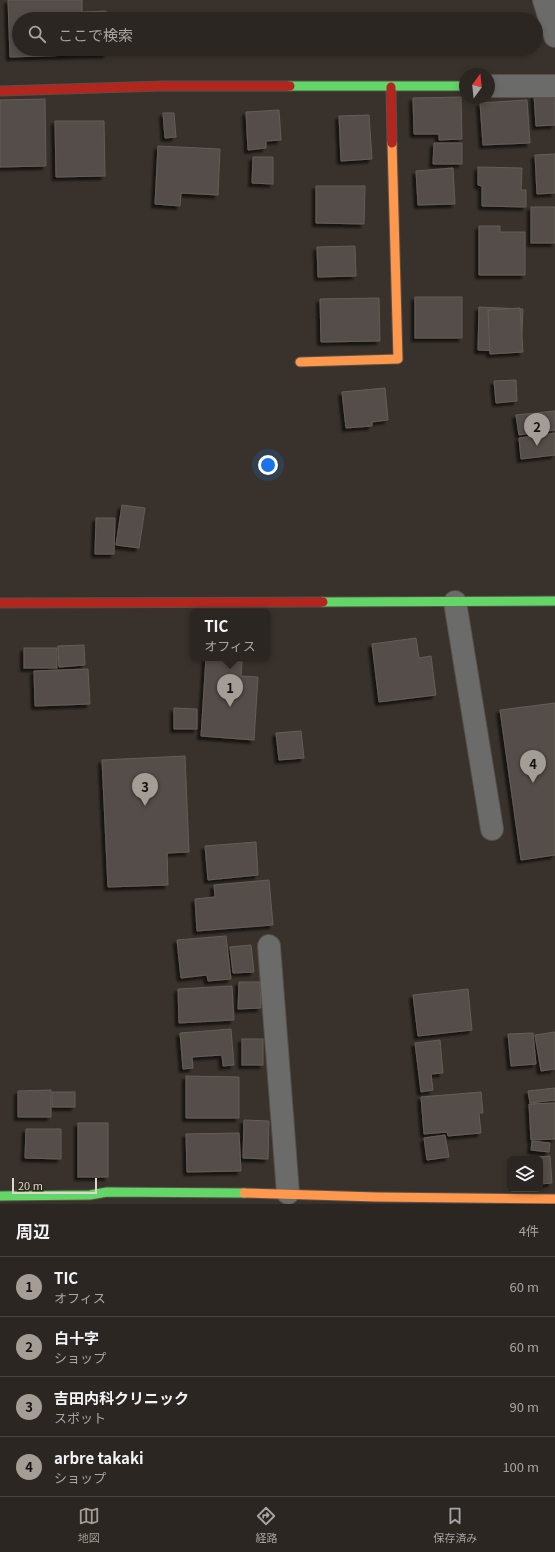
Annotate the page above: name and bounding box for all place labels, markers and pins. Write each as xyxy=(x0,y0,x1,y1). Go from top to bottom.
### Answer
pin: 2 xyxy=(524,413,550,446)
pin: 1 xyxy=(217,674,243,707)
pin: 4 xyxy=(520,750,546,783)
pin: 3 xyxy=(132,773,158,806)

